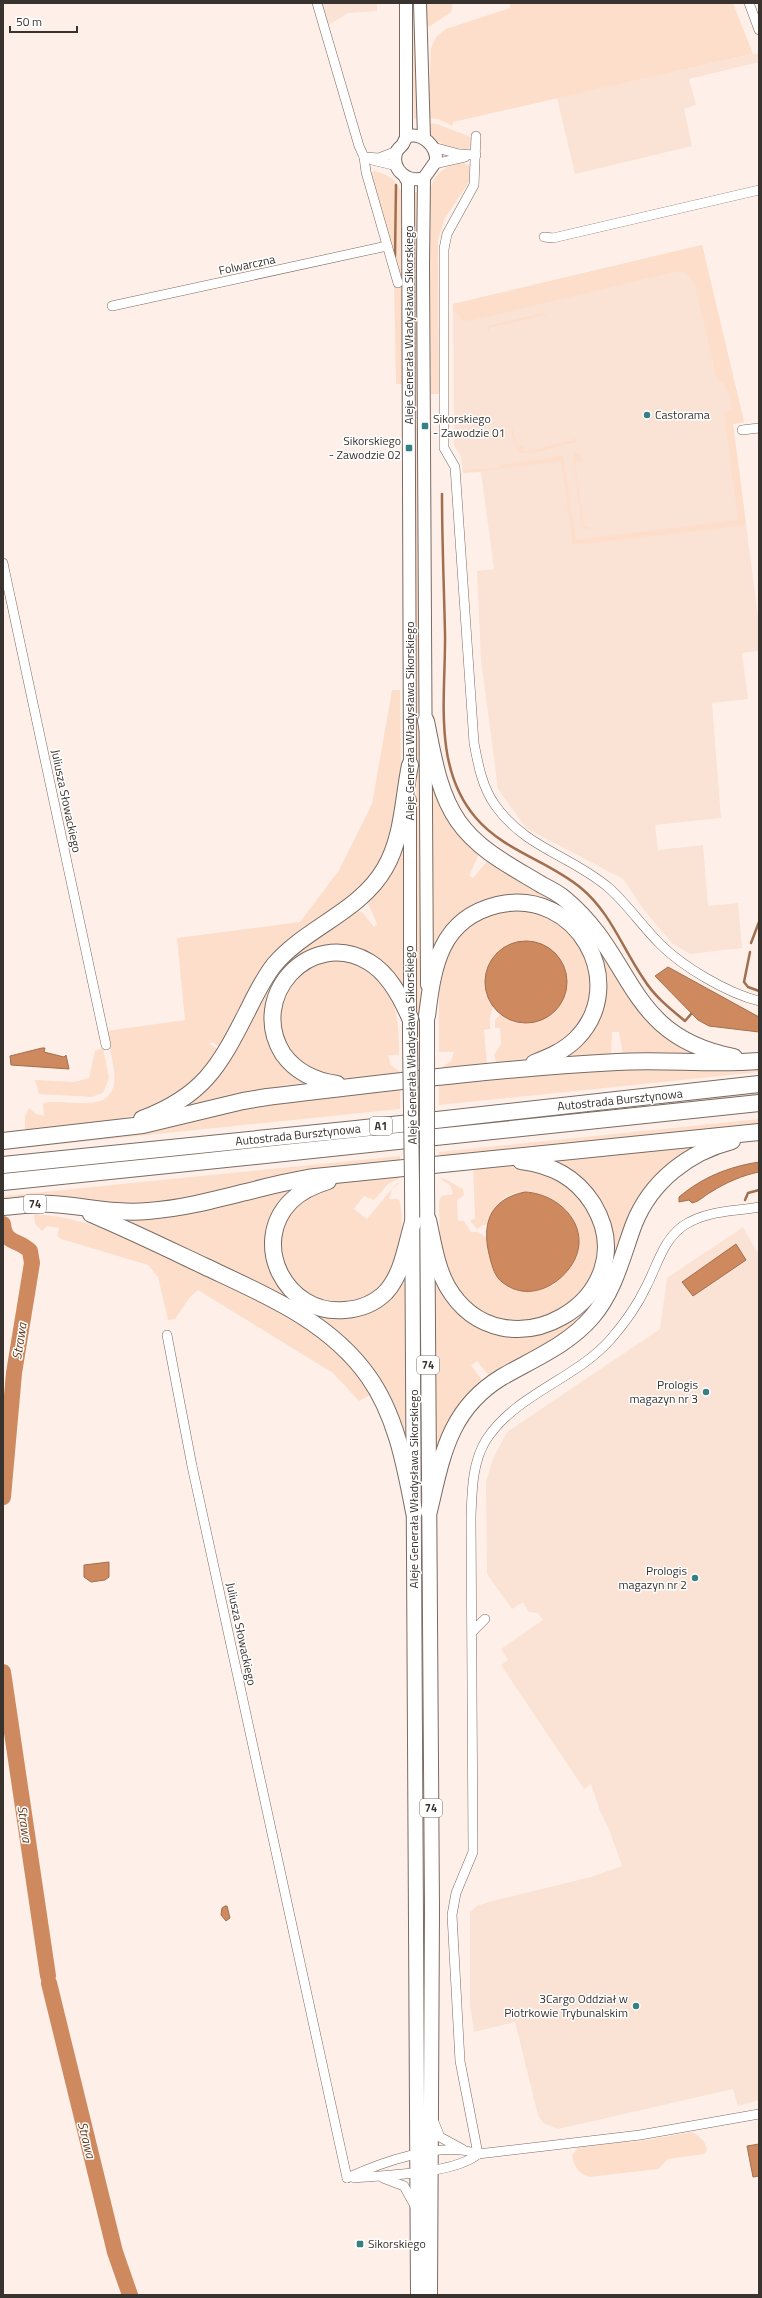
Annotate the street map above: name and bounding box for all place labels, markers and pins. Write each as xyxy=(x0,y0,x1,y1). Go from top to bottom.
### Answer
place label: Castorama xyxy=(655,405,710,424)
place label: Sikorskiego - Zawodzie 01 xyxy=(433,409,505,442)
marker: Castorama xyxy=(642,410,652,420)
marker: Sikorskiego - Zawodzie 01 xyxy=(420,421,430,431)
place label: Sikorskiego - Zawodzie 02 xyxy=(329,431,401,464)
marker: Sikorskiego - Zawodzie 02 xyxy=(404,443,414,453)
place label: Prologis magazyn nr 3 xyxy=(629,1375,698,1408)
marker: Prologis magazyn nr 3 xyxy=(701,1387,711,1397)
place label: Prologis magazyn nr 2 xyxy=(618,1561,687,1594)
marker: Prologis magazyn nr 2 xyxy=(690,1573,700,1583)
place label: 3Cargo Oddział w Piotrkowie Trybunalskim xyxy=(504,1989,628,2022)
marker: 3Cargo Oddział w Piotrkowie Trybunalskim xyxy=(631,2001,641,2011)
place label: Sikorskiego xyxy=(368,2234,426,2253)
marker: Sikorskiego xyxy=(355,2239,365,2249)

